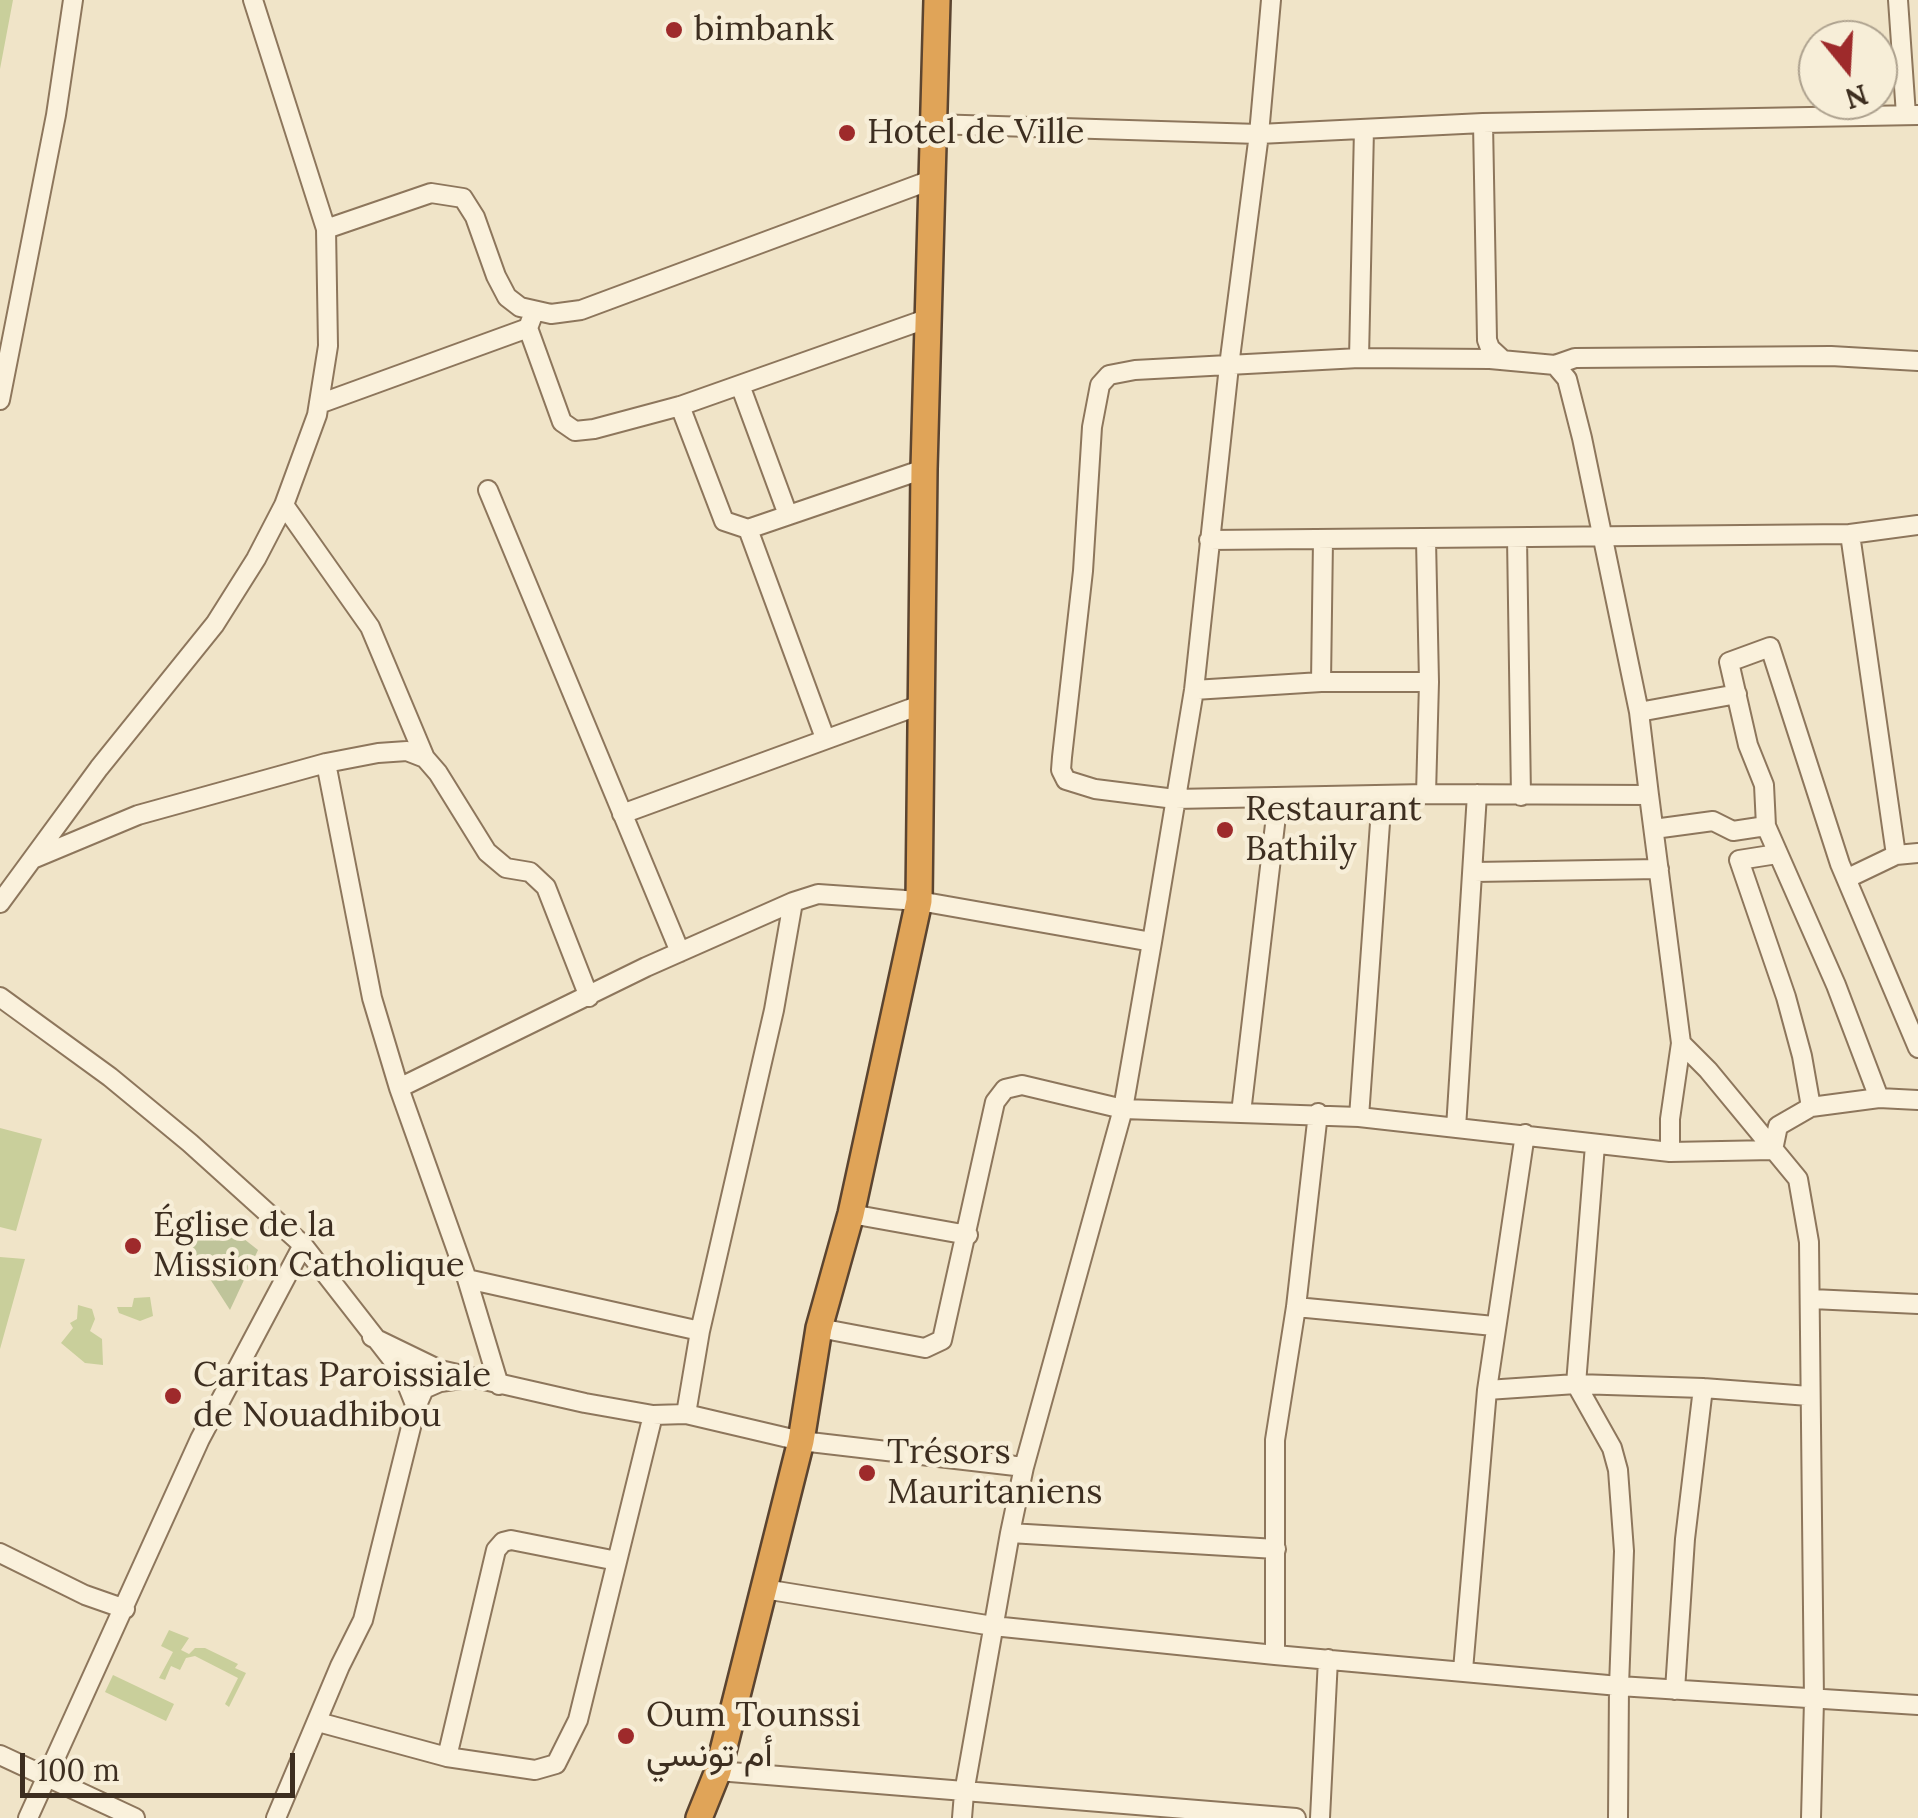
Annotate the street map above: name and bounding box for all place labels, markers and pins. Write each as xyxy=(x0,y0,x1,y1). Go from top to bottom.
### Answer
place label: bimbank xyxy=(694,9,834,51)
marker: bimbank xyxy=(663,19,685,41)
place label: Hotel de Ville xyxy=(867,112,1085,154)
marker: Hotel de Ville xyxy=(836,122,858,144)
place label: Restaurant Bathily xyxy=(1245,789,1422,871)
marker: Restaurant Bathily xyxy=(1214,819,1236,841)
place label: Église de la Mission Catholique xyxy=(153,1205,465,1287)
marker: Église de la Mission Catholique xyxy=(122,1235,144,1257)
place label: Caritas Paroissiale de Nouadhibou xyxy=(193,1355,491,1437)
marker: Caritas Paroissiale de Nouadhibou xyxy=(162,1385,184,1407)
place label: Trésors Mauritaniens xyxy=(887,1432,1103,1514)
marker: Trésors Mauritaniens xyxy=(856,1462,878,1484)
place label: Oum Tounssi أم تونسي xyxy=(646,1695,861,1777)
marker: Oum Tounssi أم تونسي xyxy=(615,1725,637,1747)

